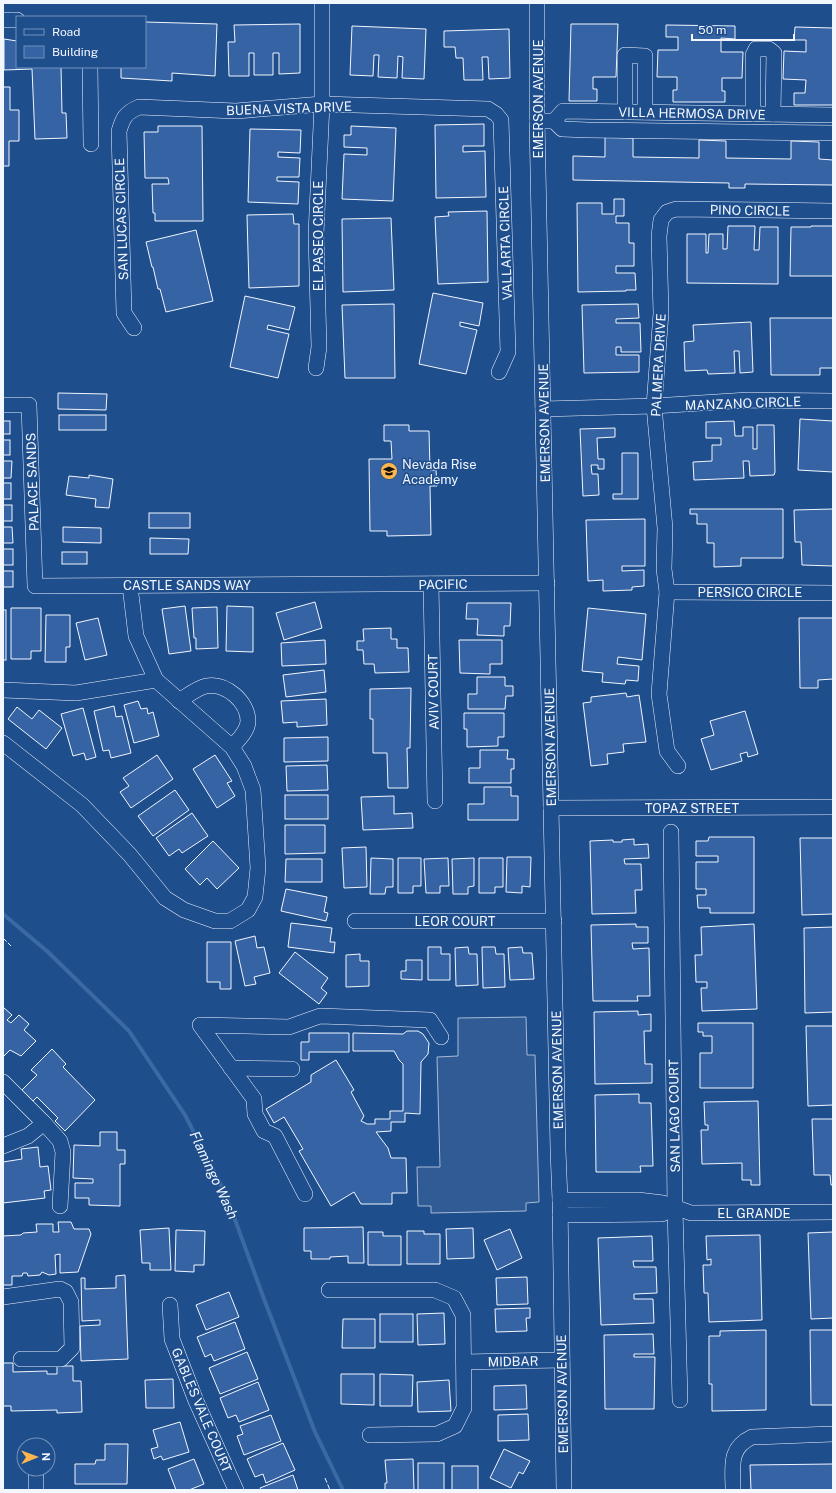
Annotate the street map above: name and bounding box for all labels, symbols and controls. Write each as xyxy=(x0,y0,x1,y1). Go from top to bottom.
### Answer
legend xyxy=(16,16,146,68)
scale bar xyxy=(692,16,794,42)
text: 50 m xyxy=(698,23,726,37)
text: Road xyxy=(52,25,80,39)
street label: EMERSON AVENUE xyxy=(531,40,546,158)
text: Building xyxy=(52,45,98,59)
street label: BUENA VISTA DRIVE xyxy=(226,99,352,118)
street label: VILLA HERMOSA DRIVE xyxy=(618,105,766,122)
street label: SAN LUCAS CIRCLE xyxy=(112,158,131,280)
street label: EL PASEO CIRCLE xyxy=(311,181,326,291)
street label: VALLARTA CIRCLE xyxy=(496,186,515,300)
street label: PINO CIRCLE xyxy=(710,202,790,219)
street label: PALMERA DRIVE xyxy=(648,313,669,417)
street label: EMERSON AVENUE xyxy=(536,363,553,483)
street label: MANZANO CIRCLE xyxy=(685,394,801,413)
street label: PALACE SANDS xyxy=(23,432,42,531)
place label: Nevada Rise Academy xyxy=(402,457,477,487)
school or university icon: Nevada Rise Academy xyxy=(379,461,399,481)
street label: PACIFIC xyxy=(418,577,468,592)
street label: CASTLE SANDS WAY xyxy=(123,578,251,593)
street label: PERSICO CIRCLE xyxy=(698,585,802,600)
street label: AVIV COURT xyxy=(425,654,442,730)
street label: EMERSON AVENUE xyxy=(542,687,559,807)
street label: TOPAZ STREET xyxy=(645,801,740,816)
street label: LEOR COURT xyxy=(415,914,496,929)
street label: EMERSON AVENUE xyxy=(549,1010,566,1130)
street label: SAN LAGO COURT xyxy=(666,1059,683,1173)
water label: Flamingo Wash xyxy=(187,1128,241,1222)
street label: EL GRANDE xyxy=(717,1206,791,1221)
street label: EMERSON AVENUE xyxy=(554,1334,571,1454)
street label: GABLES VALE COURT xyxy=(168,1346,235,1475)
street label: MIDBAR xyxy=(487,1354,539,1369)
north arrow xyxy=(16,1437,56,1477)
text: N xyxy=(40,1452,52,1461)

